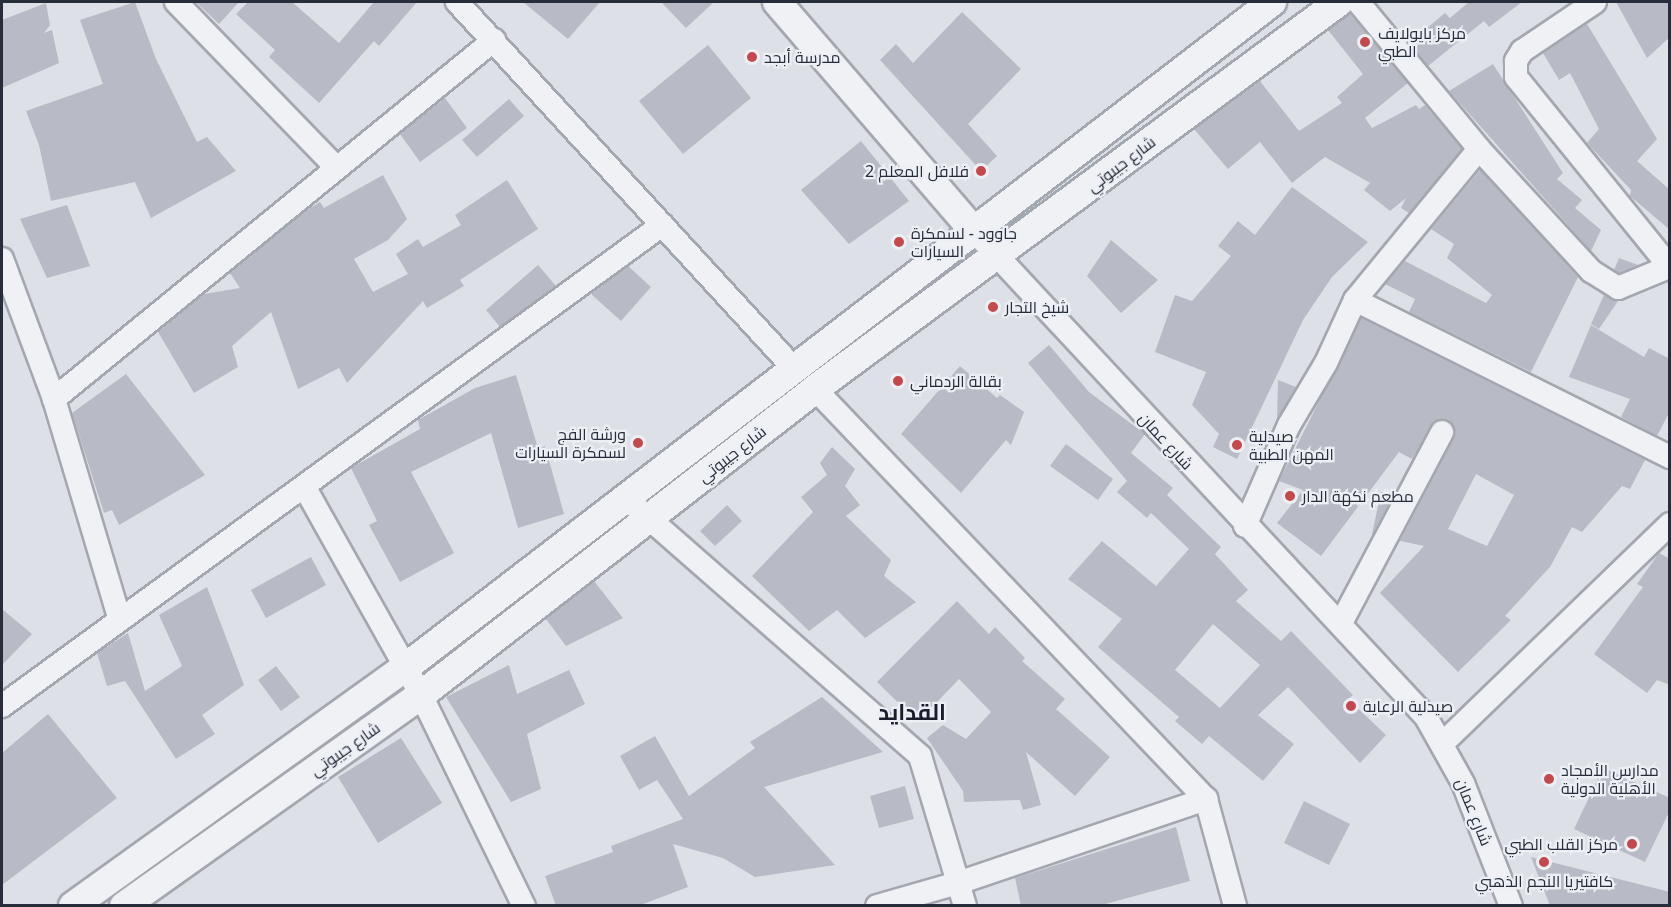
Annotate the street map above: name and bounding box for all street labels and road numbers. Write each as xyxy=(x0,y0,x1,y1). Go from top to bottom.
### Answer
street label: شارع جيبوتي xyxy=(1083,132,1159,196)
street label: شارع عمان xyxy=(1135,409,1197,473)
street label: شارع جيبوتي xyxy=(694,421,770,487)
street label: شارع جيبوتي xyxy=(306,718,384,780)
street label: شارع عمان xyxy=(1452,776,1496,848)

